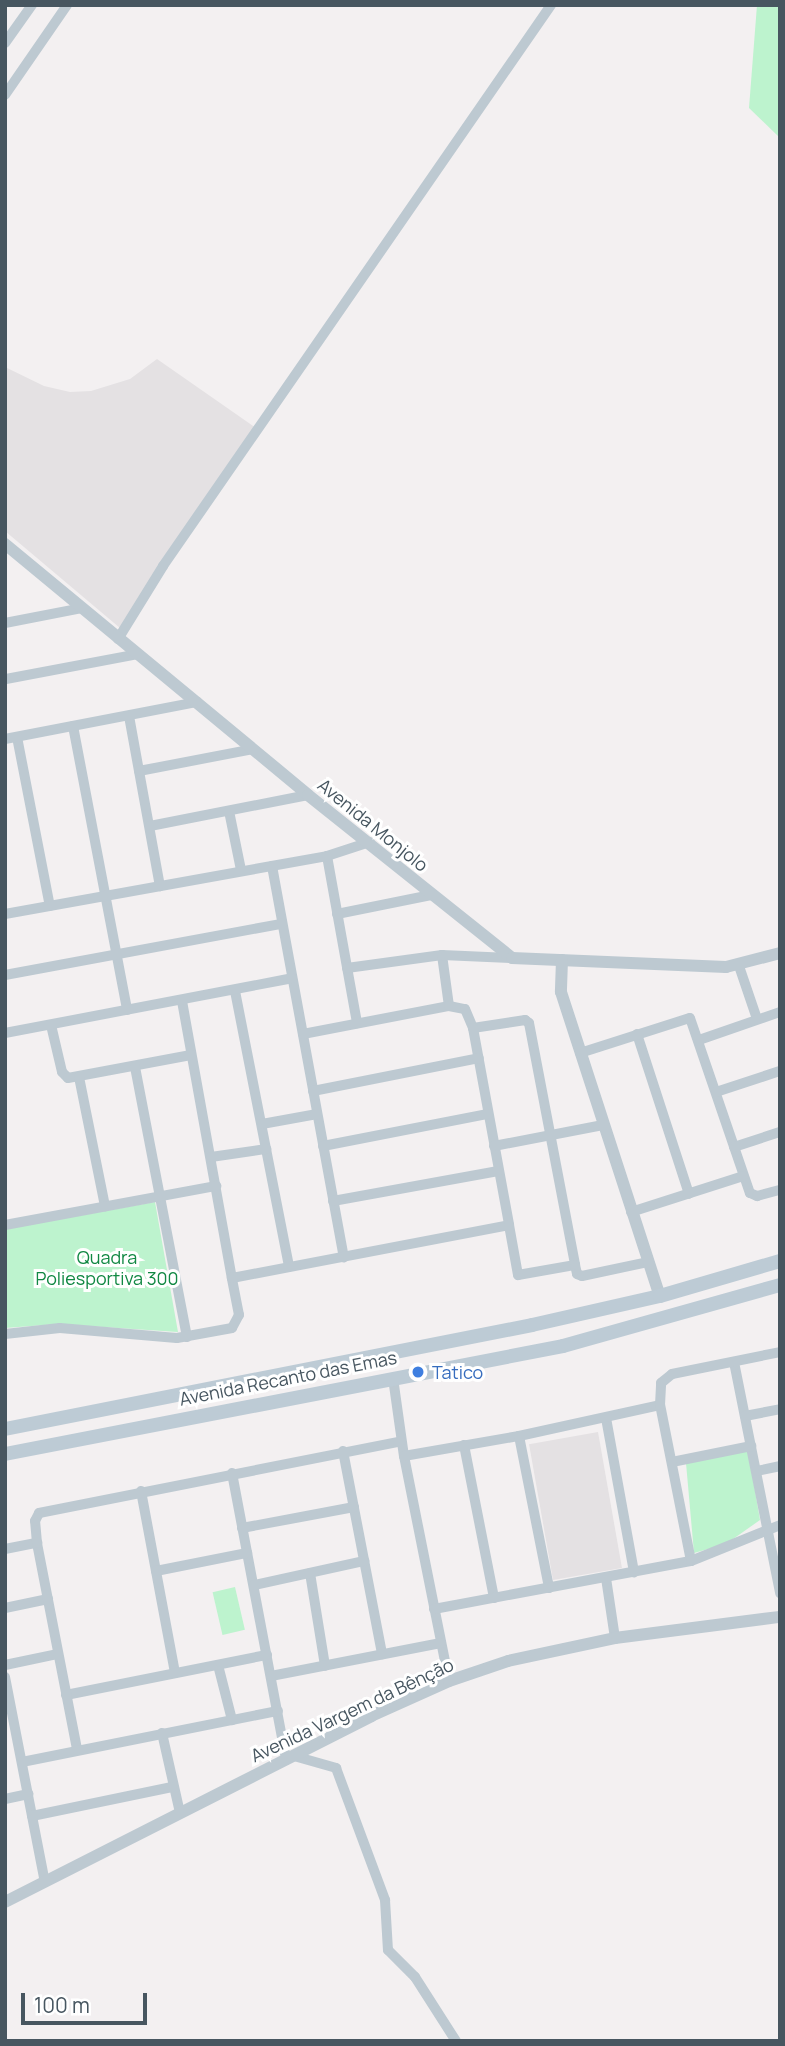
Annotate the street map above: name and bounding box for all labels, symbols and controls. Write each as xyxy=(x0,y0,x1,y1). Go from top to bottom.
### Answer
street label: Avenida Monjolo xyxy=(314,774,432,876)
park label: Quadra Poliesportiva 300 xyxy=(35,1247,179,1290)
street label: Avenida Recanto das Emas xyxy=(177,1346,399,1410)
place label: Tatico xyxy=(432,1361,483,1383)
marker: Tatico xyxy=(410,1364,426,1380)
street label: Avenida Vargem da Bênção xyxy=(247,1653,457,1767)
scale bar xyxy=(24,1980,150,2024)
text: 100 m xyxy=(34,1991,90,2019)

